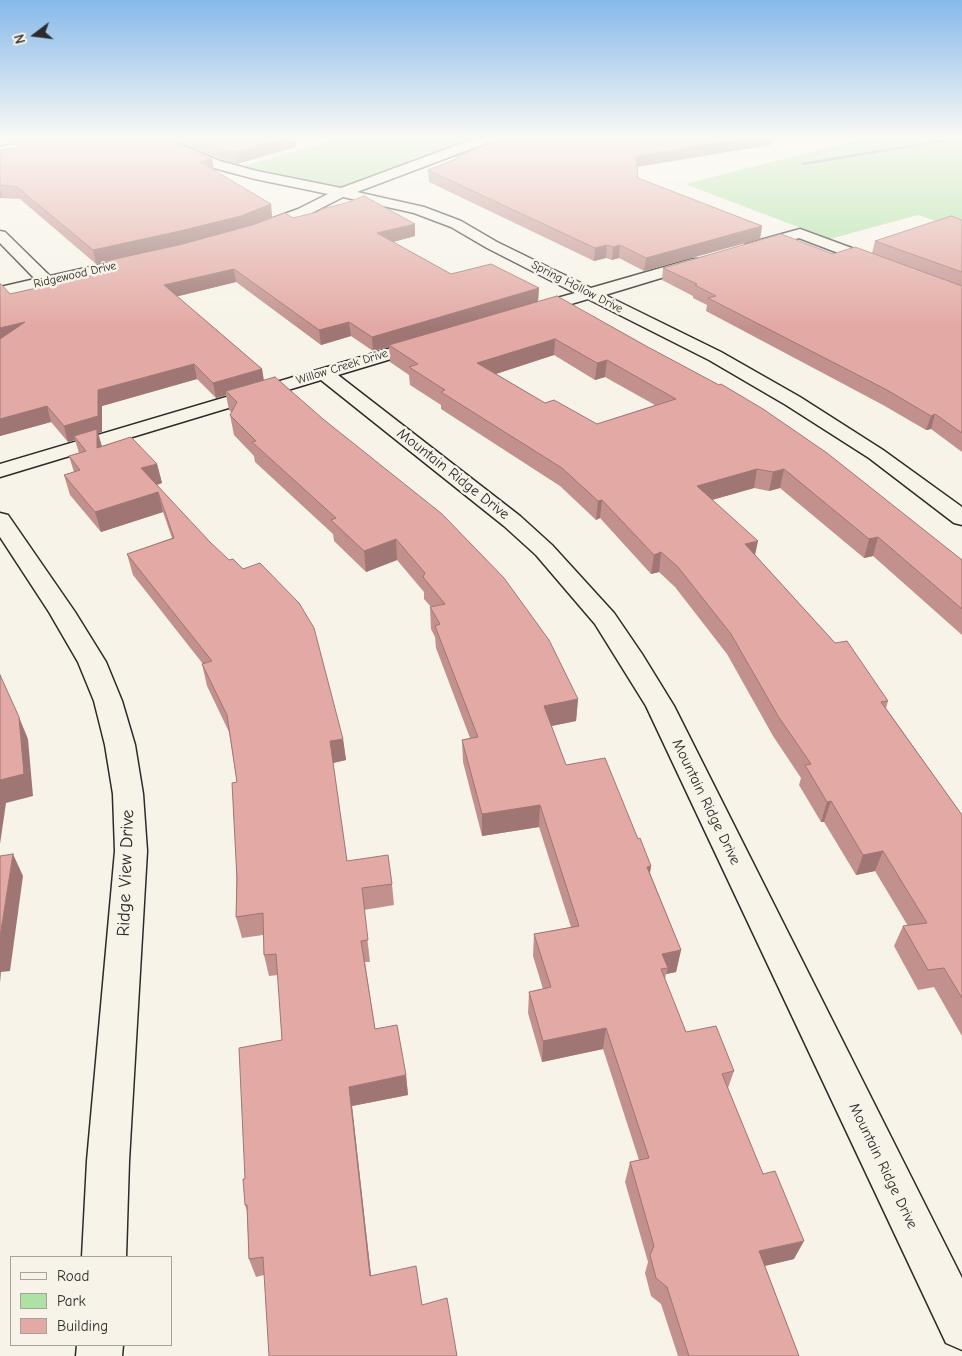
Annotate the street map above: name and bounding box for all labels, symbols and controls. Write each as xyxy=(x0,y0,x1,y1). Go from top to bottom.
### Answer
north arrow xyxy=(10,10,60,60)
text: N xyxy=(11,32,29,46)
street label: Ridgewood Drive xyxy=(32,258,118,292)
street label: Spring Hollow Drive xyxy=(529,258,625,316)
street label: Willow Creek Drive xyxy=(294,346,390,388)
street label: Mountain Ridge Drive xyxy=(393,424,513,524)
street label: Mountain Ridge Drive xyxy=(668,736,744,868)
street label: Ridge View Drive xyxy=(113,809,139,937)
street label: Mountain Ridge Drive xyxy=(845,1100,921,1232)
legend xyxy=(10,1256,172,1346)
text: Road xyxy=(57,1267,89,1285)
text: Park xyxy=(57,1292,86,1310)
text: Building xyxy=(57,1317,108,1335)

